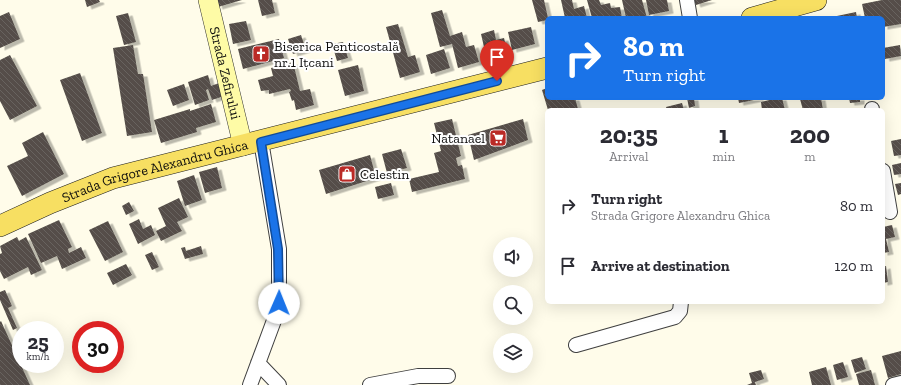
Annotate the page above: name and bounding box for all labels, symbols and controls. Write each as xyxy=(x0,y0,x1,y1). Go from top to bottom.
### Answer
street label: Strada Zefirului xyxy=(206,25,245,121)
text: 80 m xyxy=(623,30,684,63)
icon: right xyxy=(557,32,609,84)
place label: Biserica Penticostală nr.1 Ițcani xyxy=(274,38,399,71)
pin xyxy=(480,40,514,81)
church icon: Biserica Penticostală nr.1 Ițcani xyxy=(251,44,271,64)
icon: arrive xyxy=(486,46,508,68)
text: Turn right xyxy=(623,64,705,86)
text: 20:35 xyxy=(600,120,658,149)
text: 1 xyxy=(719,120,729,149)
text: 200 xyxy=(790,120,830,149)
supermarket icon: Natanael xyxy=(488,128,508,148)
place label: Natanael xyxy=(431,130,485,147)
street label: Strada Grigore Alexandru Ghica xyxy=(59,136,250,206)
text: Arrival xyxy=(609,149,648,164)
text: min xyxy=(713,149,735,164)
text: m xyxy=(804,149,816,164)
shop icon: Celestin xyxy=(337,164,357,184)
place label: Celestin xyxy=(360,166,409,183)
text: Turn right xyxy=(591,190,662,208)
icon: right xyxy=(557,195,579,217)
text: 80 m xyxy=(840,197,873,215)
text: Strada Grigore Alexandru Ghica xyxy=(591,208,770,223)
map controls xyxy=(493,237,533,373)
button: sound xyxy=(493,237,533,277)
icon: arrive xyxy=(557,255,579,277)
text: Arrive at destination xyxy=(591,257,730,275)
text: 120 m xyxy=(835,257,873,275)
position arrow xyxy=(258,282,300,324)
button: search xyxy=(493,285,533,325)
speed limit sign: 30 xyxy=(72,321,124,373)
text: 25 xyxy=(27,330,49,354)
button: layers xyxy=(493,333,533,373)
text: km/h xyxy=(27,351,49,363)

